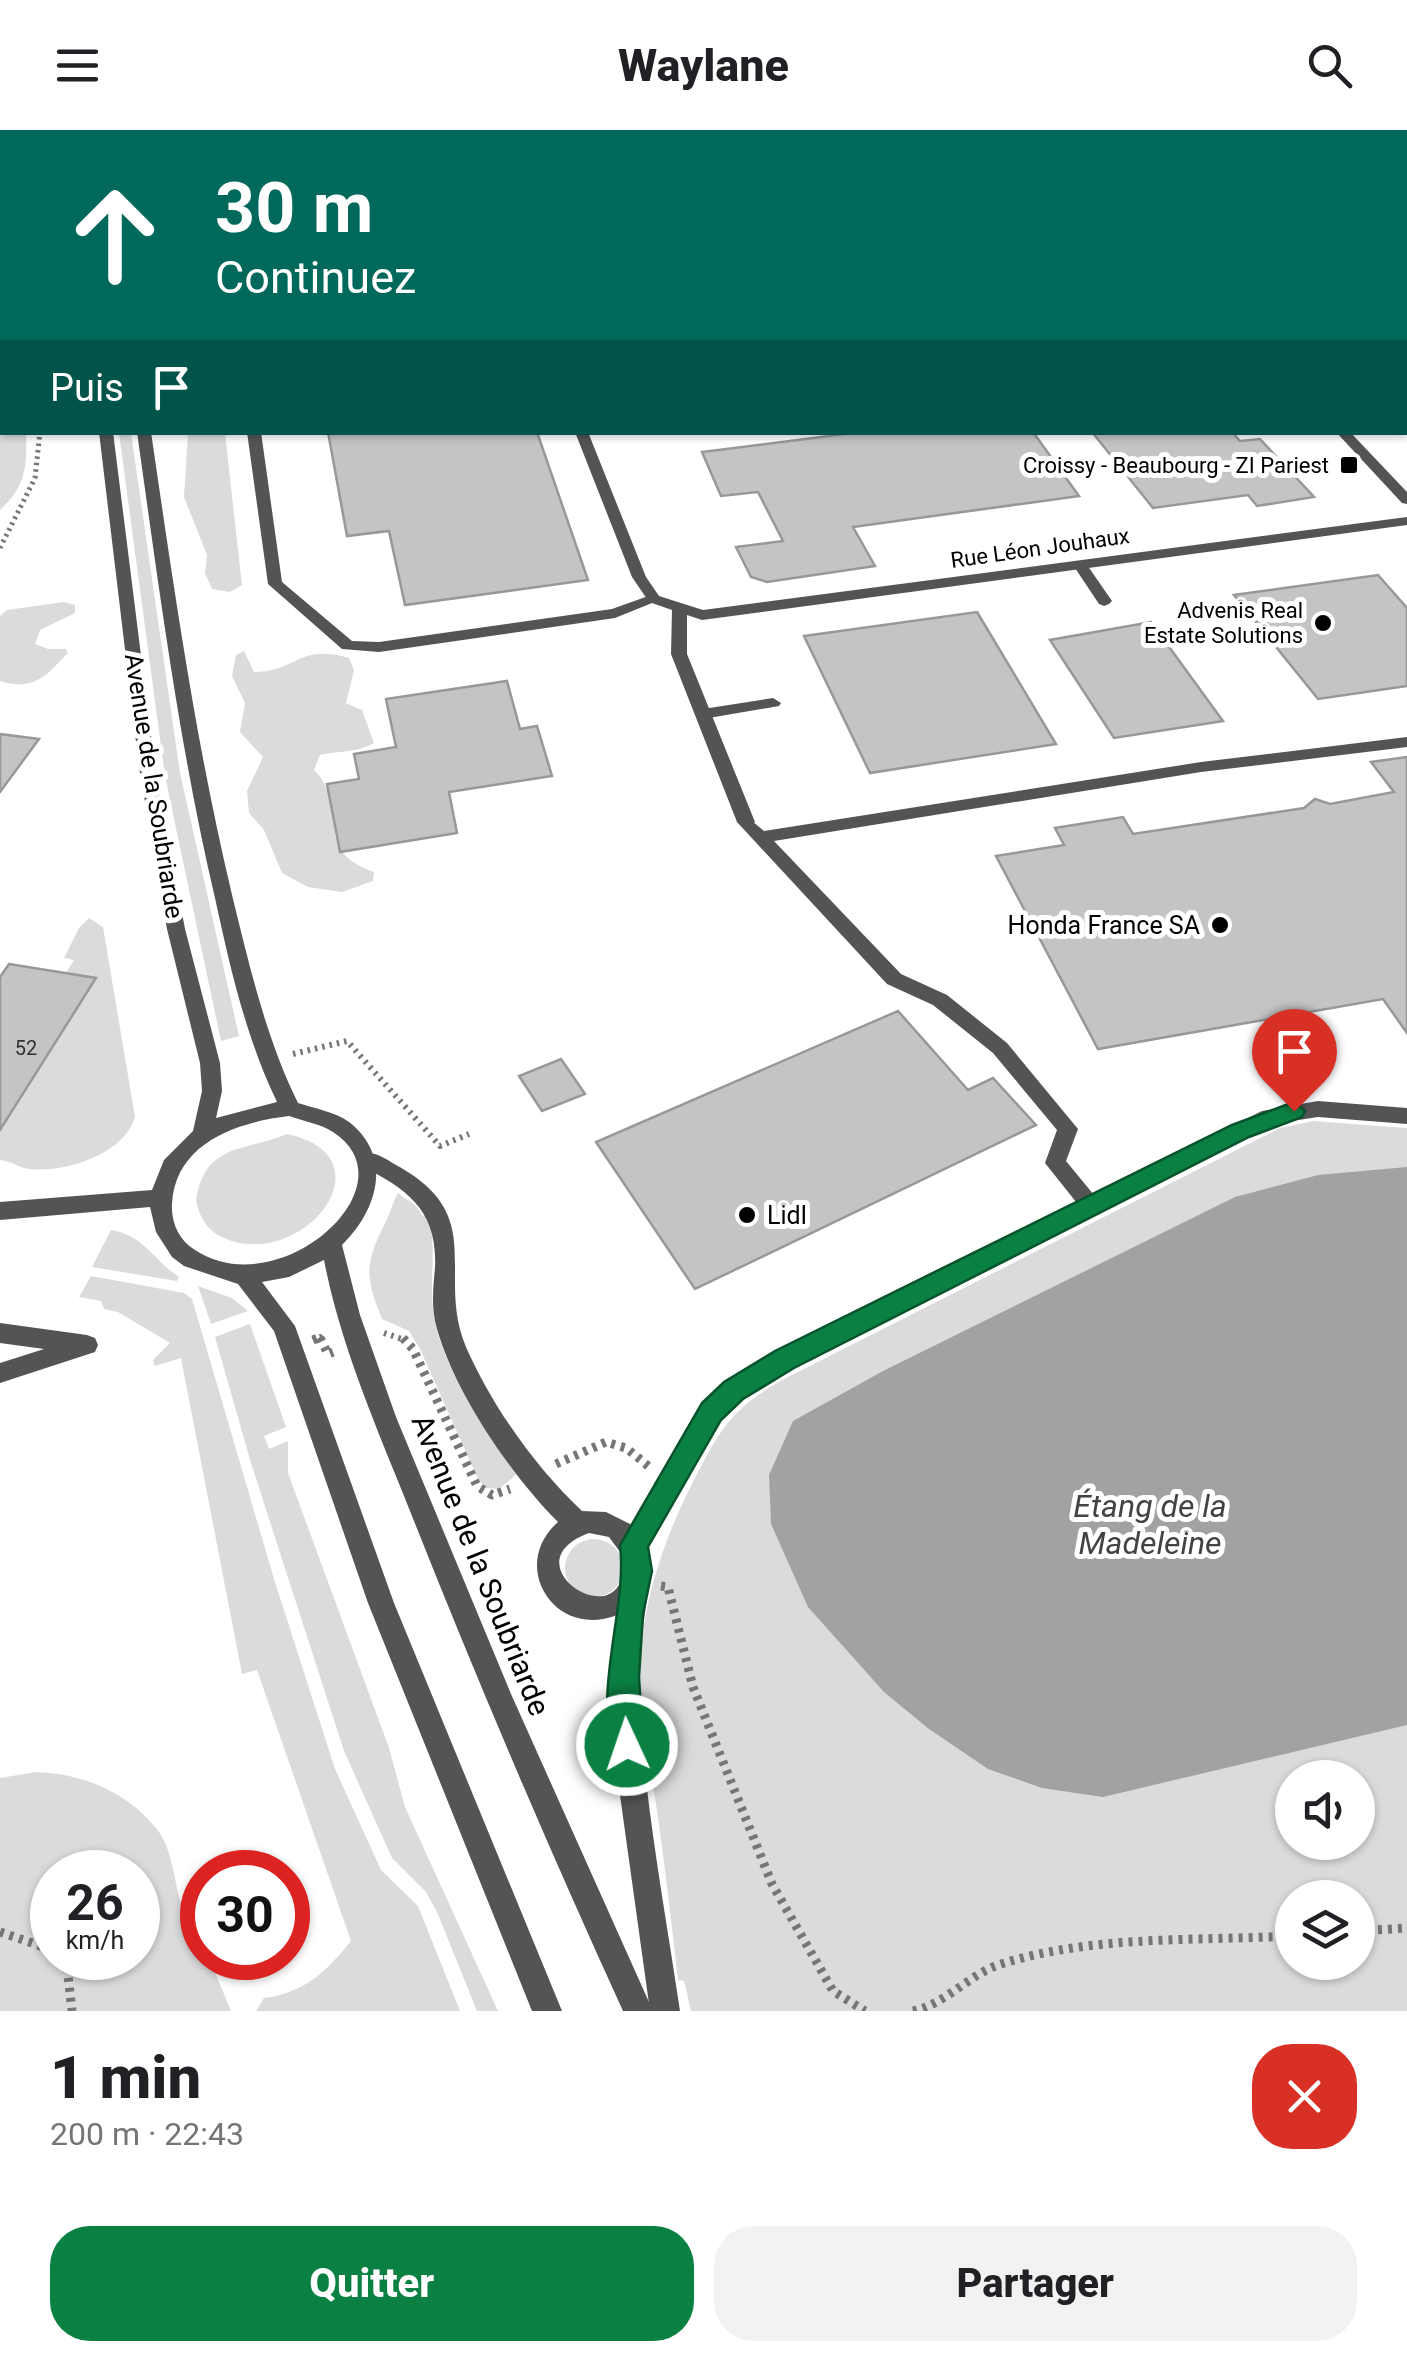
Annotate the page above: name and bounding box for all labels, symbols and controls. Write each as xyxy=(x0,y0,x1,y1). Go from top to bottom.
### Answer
icon: menu xyxy=(50,38,105,93)
icon: search xyxy=(1302,38,1357,93)
text: Waylane xyxy=(618,39,789,92)
text: 30 m xyxy=(215,167,373,249)
icon: ahead xyxy=(50,170,180,300)
text: Continuez xyxy=(215,251,416,304)
icon: arrive xyxy=(144,360,199,415)
text: Puis xyxy=(50,366,124,410)
place label: Croissy - Beaubourg - ZI Pariest xyxy=(1023,453,1329,478)
marker: Croissy - Beaubourg - ZI Pariest xyxy=(1338,454,1360,476)
street label: Rue Léon Jouhaux xyxy=(949,523,1131,573)
place label: Advenis Real Estate Solutions xyxy=(1144,598,1303,648)
marker: Advenis Real Estate Solutions xyxy=(1312,612,1334,634)
street label: Avenue de la Soubriarde xyxy=(119,651,189,921)
place label: Honda France SA xyxy=(1008,911,1200,940)
marker: Honda France SA xyxy=(1209,914,1231,936)
pin xyxy=(1252,1009,1337,1112)
icon: arrive xyxy=(1267,1024,1322,1079)
house number: 52 xyxy=(15,1036,37,1060)
place label: Lidl xyxy=(767,1201,807,1230)
marker: Lidl xyxy=(736,1204,758,1226)
street label: Avenue de la Soubriarde xyxy=(405,1409,557,1721)
water label: Étang de la Madeleine xyxy=(1073,1487,1227,1562)
position arrow xyxy=(575,1693,679,1797)
map controls xyxy=(1275,1760,1375,1980)
button: sound xyxy=(1275,1760,1375,1860)
speed limit sign: 30 xyxy=(180,1850,310,1980)
text: 26 xyxy=(66,1874,124,1932)
button: layers xyxy=(1275,1880,1375,1980)
text: km/h xyxy=(66,1926,124,1955)
text: 1 min xyxy=(50,2042,201,2113)
button: close xyxy=(1252,2044,1357,2149)
text: 200 m · 22:43 xyxy=(50,2115,244,2153)
button: Quitter xyxy=(50,2226,694,2341)
button: Partager xyxy=(714,2226,1357,2341)

